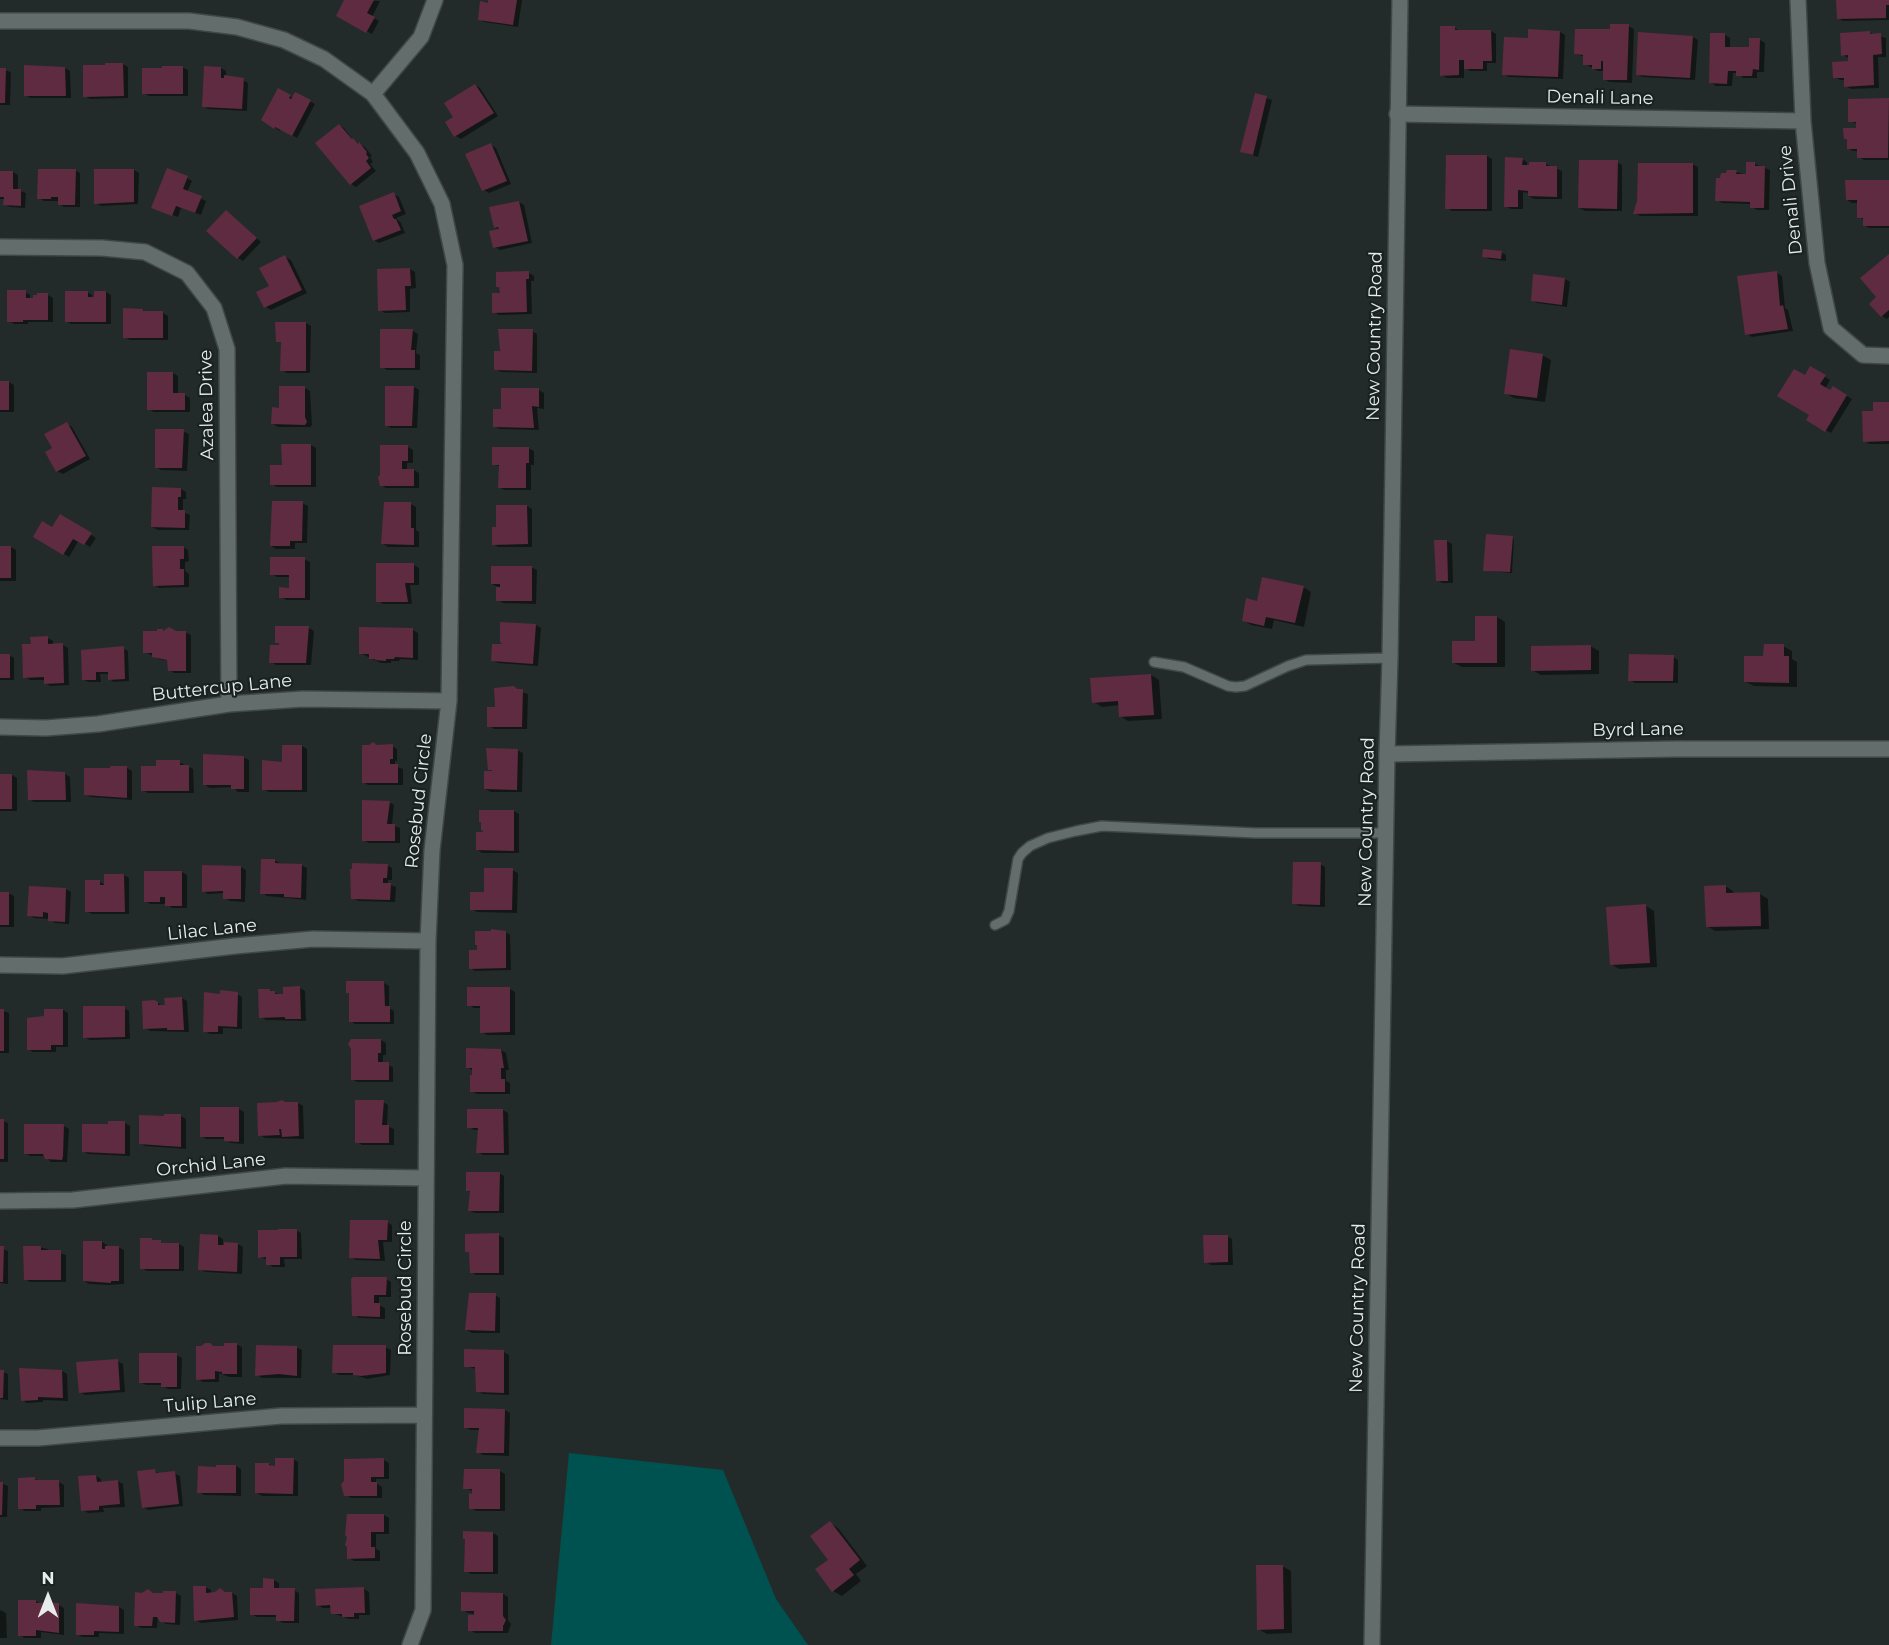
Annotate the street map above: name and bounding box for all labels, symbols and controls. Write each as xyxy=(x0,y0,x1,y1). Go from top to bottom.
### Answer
street label: Denali Lane xyxy=(1546,86,1654,110)
street label: Denali Drive xyxy=(1775,144,1807,256)
street label: New Country Road xyxy=(1363,251,1387,421)
street label: Azalea Drive xyxy=(195,349,219,461)
street label: Buttercup Lane xyxy=(151,670,293,706)
street label: Byrd Lane xyxy=(1592,718,1684,742)
street label: Rosebud Circle xyxy=(401,733,437,869)
street label: New Country Road xyxy=(1355,737,1379,907)
street label: Lilac Lane xyxy=(166,915,258,945)
street label: Orchid Lane xyxy=(155,1148,267,1182)
street label: Rosebud Circle xyxy=(395,1220,417,1356)
street label: New Country Road xyxy=(1346,1223,1370,1393)
street label: Tulip Lane xyxy=(163,1388,257,1418)
north arrow xyxy=(18,1567,78,1627)
text: N xyxy=(42,1569,54,1588)

